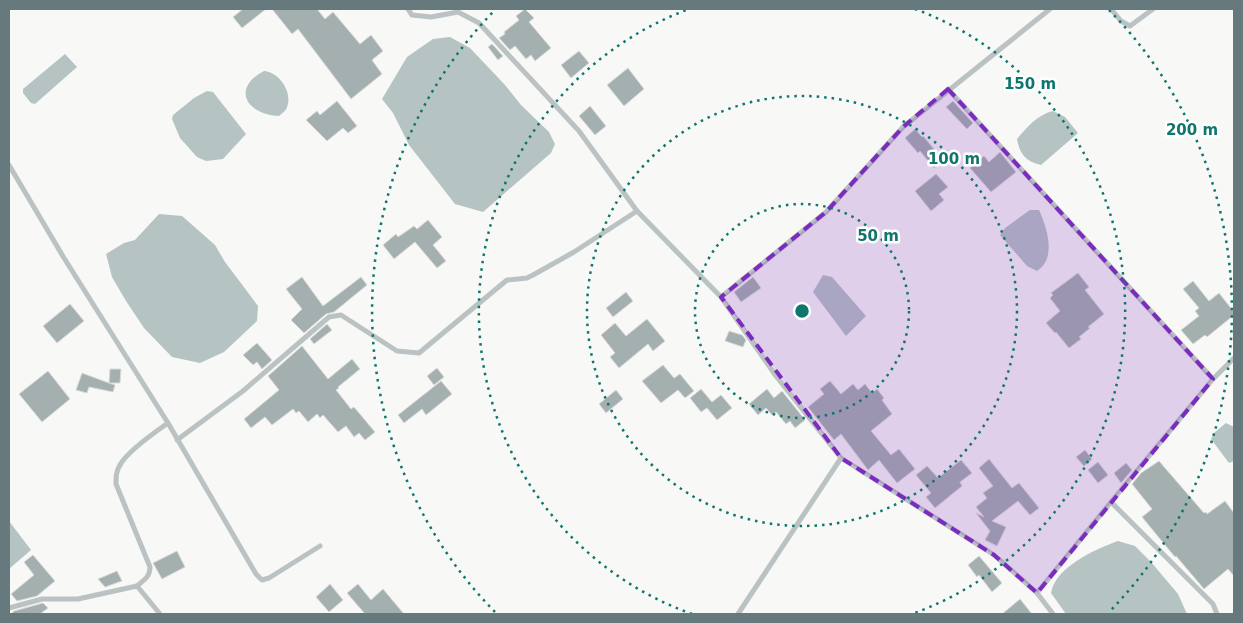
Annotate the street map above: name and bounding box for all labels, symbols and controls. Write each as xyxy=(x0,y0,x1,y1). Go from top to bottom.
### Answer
text: 150 m xyxy=(1004,75,1056,93)
text: 200 m xyxy=(1166,121,1218,139)
text: 100 m xyxy=(928,150,980,168)
text: 50 m xyxy=(857,227,899,245)
centre of rings xyxy=(793,302,811,320)

